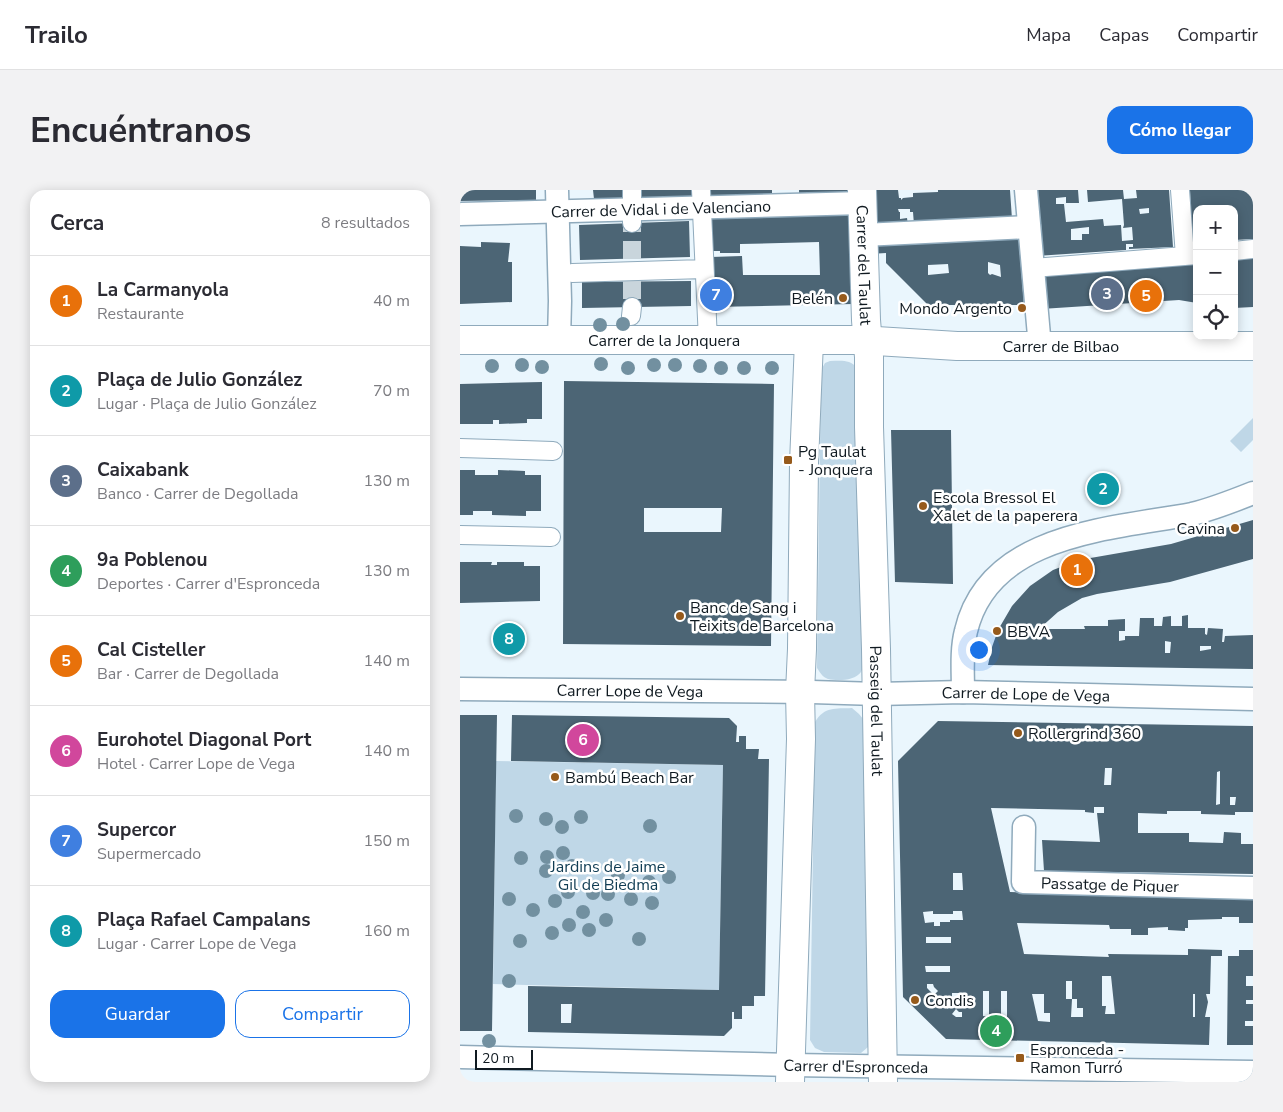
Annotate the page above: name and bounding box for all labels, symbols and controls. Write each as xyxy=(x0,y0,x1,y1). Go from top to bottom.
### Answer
text: Trailo xyxy=(25,19,88,51)
text: Mapa xyxy=(1026,23,1071,47)
text: Capas xyxy=(1099,23,1149,47)
text: Compartir xyxy=(1177,23,1258,47)
button: Cómo llegar xyxy=(1107,106,1253,154)
text: Encuéntranos xyxy=(30,107,251,154)
street label: Carrer de Vidal i de Valenciano xyxy=(550,196,772,224)
street label: Carrer del Taulat xyxy=(850,205,876,326)
map controls xyxy=(1193,205,1238,340)
button: + xyxy=(1193,205,1238,250)
text: Cerca xyxy=(50,209,104,237)
text: 8 resultados xyxy=(321,212,410,234)
button: − xyxy=(1193,250,1238,295)
pin: 3 xyxy=(1091,275,1123,313)
pin: 7 xyxy=(700,276,732,314)
text: La Carmanyola xyxy=(97,277,229,303)
pin: 5 xyxy=(1130,277,1162,315)
place label: Belén xyxy=(791,288,833,310)
text: 1 xyxy=(61,290,71,312)
text: 40 m xyxy=(373,290,410,312)
marker: Belén xyxy=(837,292,849,304)
button: locate xyxy=(1193,295,1238,340)
place label: Mondo Argento xyxy=(899,298,1012,320)
marker: Mondo Argento xyxy=(1016,302,1028,314)
text: Restaurante xyxy=(97,303,184,325)
street label: Carrer de la Jonquera xyxy=(588,330,740,352)
street label: Carrer de Bilbao xyxy=(1002,336,1119,358)
text: Plaça de Julio González xyxy=(97,367,302,393)
text: 2 xyxy=(61,380,71,402)
text: 70 m xyxy=(373,380,410,402)
text: Lugar · Plaça de Julio González xyxy=(97,393,317,415)
place label: Pg Taulat - Jonquera xyxy=(798,441,873,481)
marker: Pg Taulat - Jonquera xyxy=(782,454,794,466)
text: Caixabank xyxy=(97,457,189,483)
text: 3 xyxy=(61,470,71,492)
text: 130 m xyxy=(363,470,410,492)
pin: 2 xyxy=(1087,470,1119,508)
text: Banco · Carrer de Degollada xyxy=(97,483,298,505)
place label: Escola Bressol El Xalet de la paperera xyxy=(933,487,1078,527)
marker: Escola Bressol El Xalet de la paperera xyxy=(917,500,929,512)
place label: Cavina xyxy=(1177,518,1225,540)
marker: Cavina xyxy=(1229,522,1241,534)
text: 9a Poblenou xyxy=(97,547,208,573)
pin: 1 xyxy=(1061,551,1093,589)
text: 4 xyxy=(61,560,71,582)
text: 130 m xyxy=(363,560,410,582)
text: Deportes · Carrer d'Espronceda xyxy=(97,573,320,595)
place label: Banc de Sang i Teixits de Barcelona xyxy=(690,597,834,637)
marker: Banc de Sang i Teixits de Barcelona xyxy=(674,610,686,622)
pin: 8 xyxy=(493,620,525,658)
place label: BBVA xyxy=(1007,621,1051,643)
marker: BBVA xyxy=(991,625,1003,637)
text: Cal Cisteller xyxy=(97,637,205,663)
your location xyxy=(966,637,992,663)
street label: Passeig del Taulat xyxy=(864,645,888,777)
text: 5 xyxy=(61,650,71,672)
text: 140 m xyxy=(363,650,410,672)
text: Bar · Carrer de Degollada xyxy=(97,663,279,685)
street label: Carrer Lope de Vega xyxy=(557,680,703,703)
street label: Carrer de Lope de Vega xyxy=(941,682,1110,708)
pin: 6 xyxy=(567,721,599,759)
place label: Rollergrind 360 xyxy=(1028,723,1141,745)
text: Eurohotel Diagonal Port xyxy=(97,727,311,753)
marker: Rollergrind 360 xyxy=(1012,727,1024,739)
text: 6 xyxy=(61,740,71,762)
text: 140 m xyxy=(363,740,410,762)
text: Hotel · Carrer Lope de Vega xyxy=(97,753,295,775)
place label: Bambú Beach Bar xyxy=(565,767,694,789)
marker: Bambú Beach Bar xyxy=(549,771,561,783)
text: Supercor xyxy=(97,817,176,843)
text: 7 xyxy=(61,830,71,852)
text: 150 m xyxy=(363,830,410,852)
text: Supermercado xyxy=(97,843,201,865)
park label: Jardins de Jaime Gil de Biedma xyxy=(550,856,665,896)
street label: Passatge de Piquer xyxy=(1041,872,1180,898)
text: Plaça Rafael Campalans xyxy=(97,907,311,933)
text: 8 xyxy=(61,920,71,942)
text: 160 m xyxy=(363,920,410,942)
text: Lugar · Carrer Lope de Vega xyxy=(97,933,297,955)
button: Guardar xyxy=(50,990,225,1038)
button: Compartir xyxy=(235,990,410,1038)
place label: Condis xyxy=(925,990,974,1012)
marker: Condis xyxy=(909,994,921,1006)
pin: 4 xyxy=(980,1012,1012,1050)
place label: Espronceda - Ramon Turró xyxy=(1030,1039,1124,1079)
scale bar xyxy=(475,1047,532,1070)
text: 20 m xyxy=(482,1049,514,1068)
marker: Espronceda - Ramon Turró xyxy=(1014,1052,1026,1064)
street label: Carrer d'Espronceda xyxy=(783,1055,929,1079)

